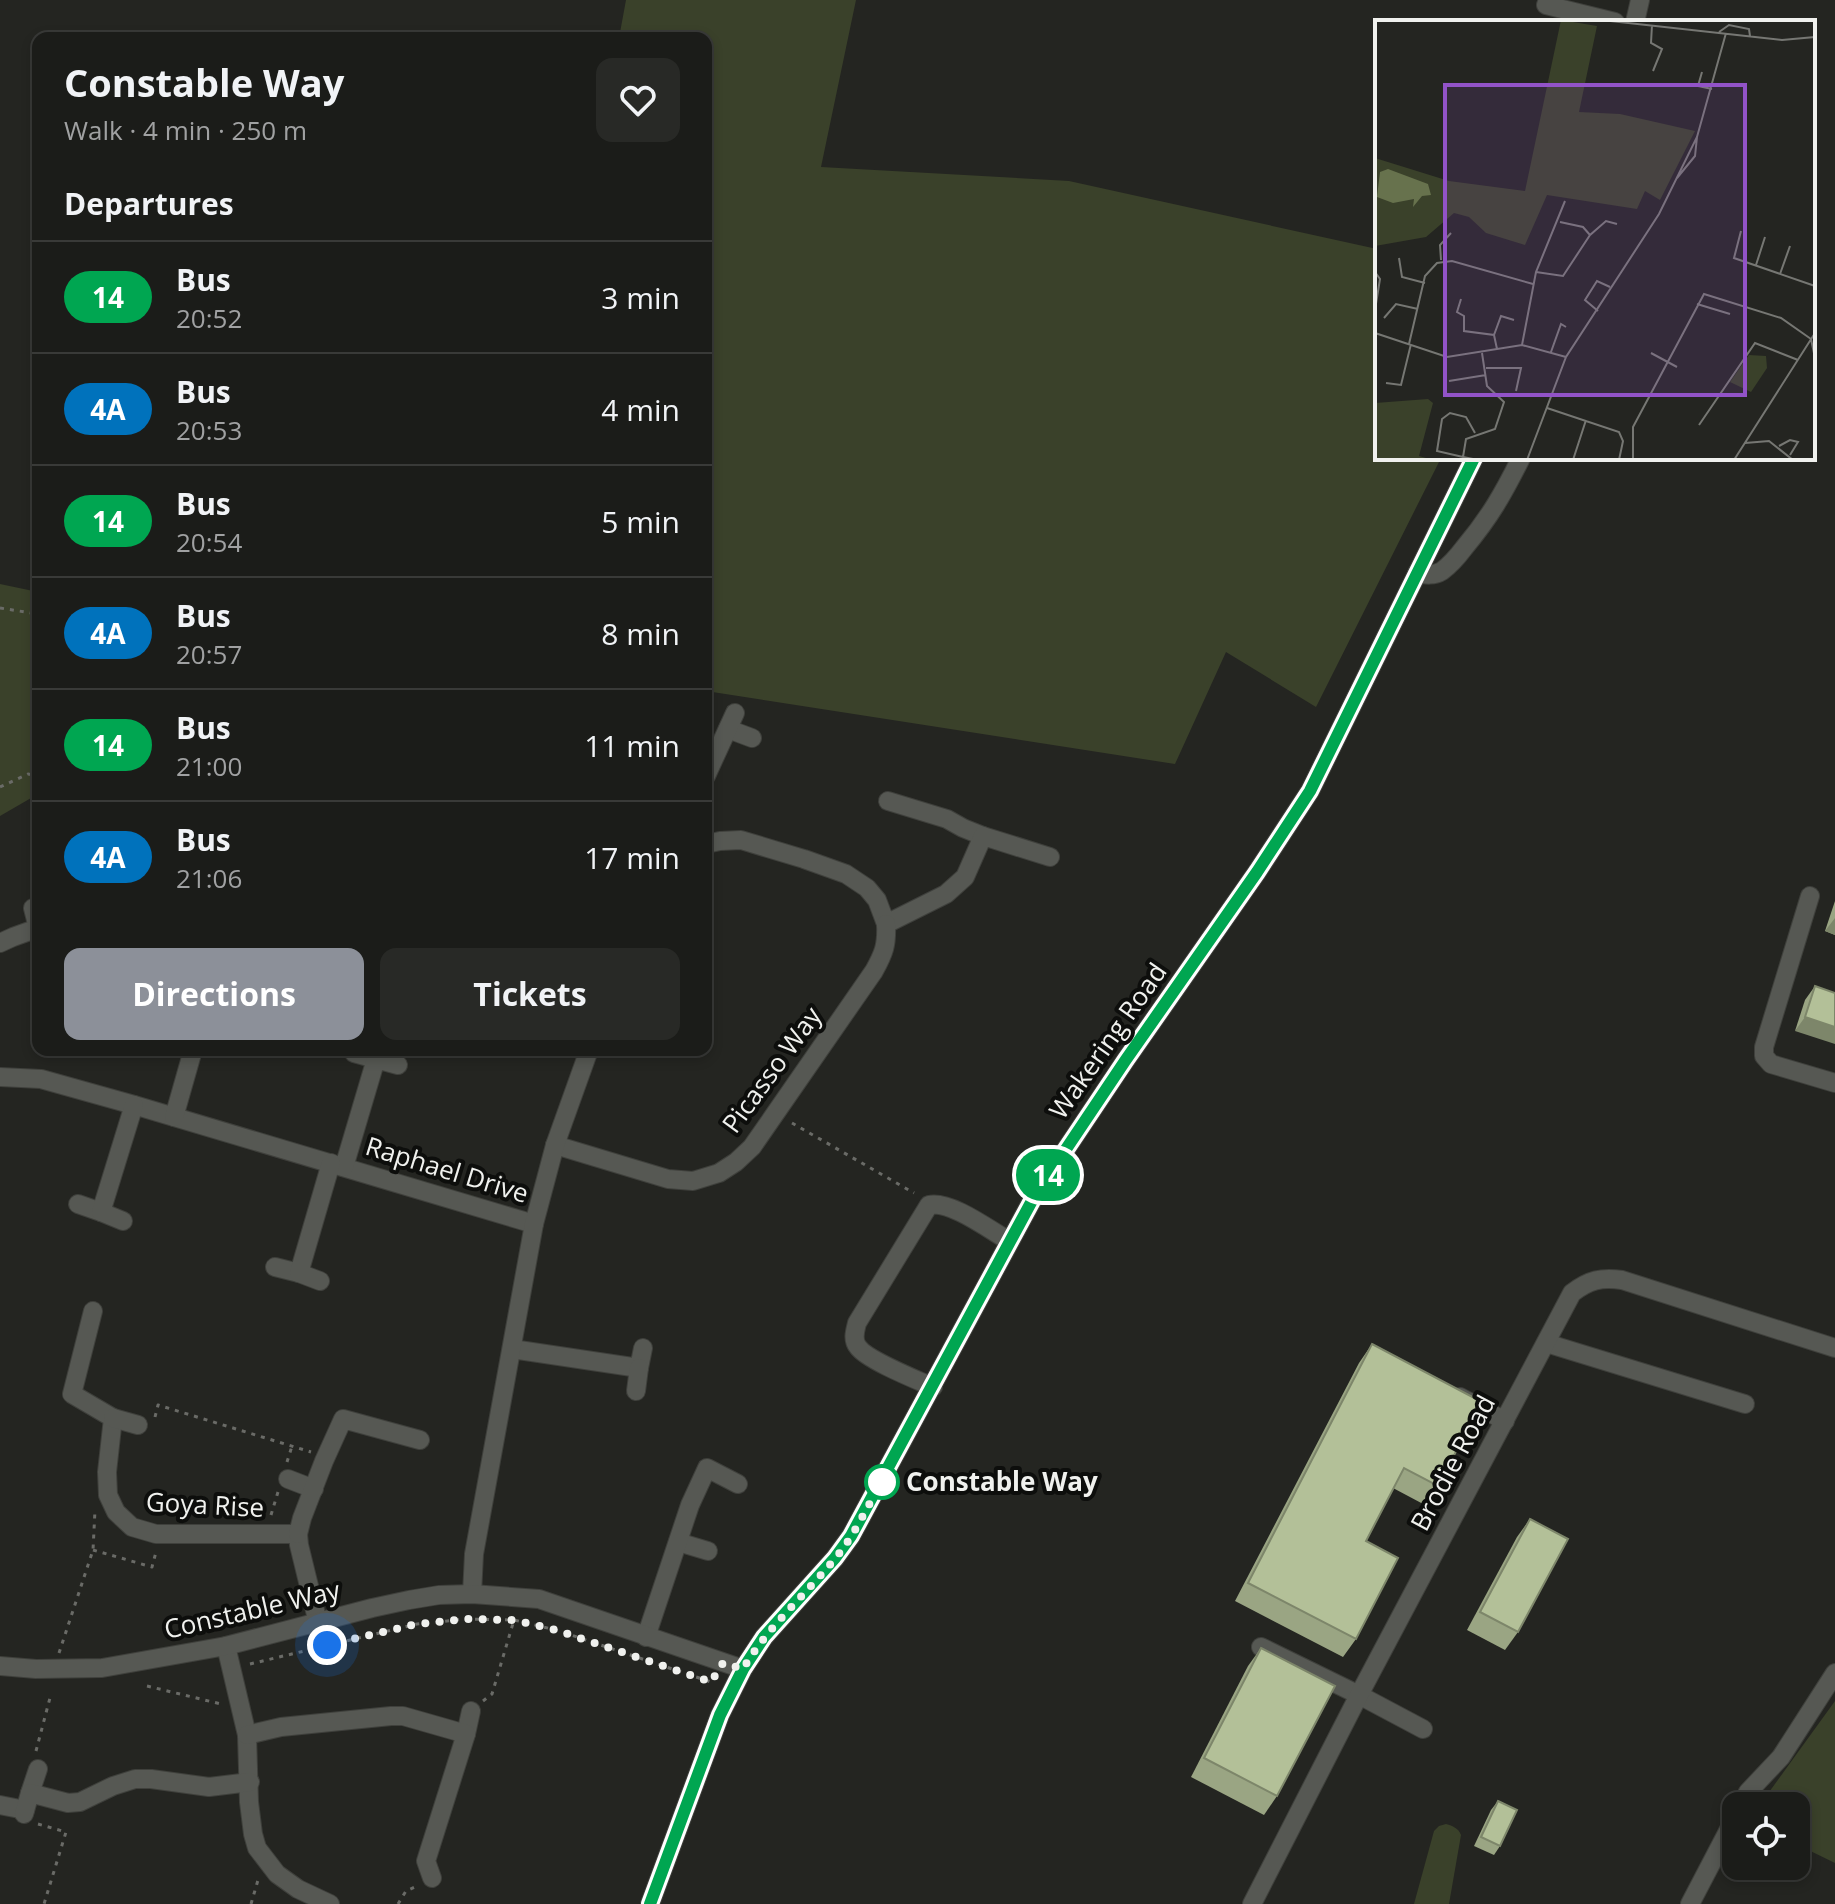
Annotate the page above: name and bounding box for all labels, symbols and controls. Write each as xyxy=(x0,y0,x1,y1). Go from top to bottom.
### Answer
inset map xyxy=(1375,20,1815,460)
text: Constable Way xyxy=(64,56,344,108)
button: heart xyxy=(596,58,680,142)
text: Walk · 4 min · 250 m xyxy=(64,112,307,148)
text: Departures xyxy=(64,183,234,224)
text: Bus xyxy=(176,259,231,300)
text: 3 min xyxy=(601,277,680,318)
text: 14 xyxy=(92,278,124,316)
text: 20:52 xyxy=(176,300,242,336)
text: Bus xyxy=(176,371,231,412)
text: 4 min xyxy=(601,389,680,430)
text: 4A xyxy=(90,390,126,428)
text: 20:53 xyxy=(176,412,242,448)
text: Bus xyxy=(176,483,231,524)
text: 5 min xyxy=(601,501,680,542)
text: 14 xyxy=(92,502,124,540)
text: 20:54 xyxy=(176,524,242,560)
text: Bus xyxy=(176,595,231,636)
text: 8 min xyxy=(601,613,680,654)
text: 4A xyxy=(90,614,126,652)
text: 20:57 xyxy=(176,636,242,672)
text: Bus xyxy=(176,707,231,748)
text: 11 min xyxy=(584,725,680,766)
text: 14 xyxy=(92,726,124,764)
text: 21:00 xyxy=(176,748,242,784)
text: Bus xyxy=(176,819,231,860)
text: 17 min xyxy=(584,837,680,878)
text: 4A xyxy=(90,838,126,876)
text: 21:06 xyxy=(176,860,242,896)
button: Directions xyxy=(64,948,364,1040)
button: Tickets xyxy=(380,948,680,1040)
street label: Wakering Road xyxy=(1040,955,1174,1126)
street label: Picasso Way xyxy=(713,998,830,1140)
street label: Raphael Drive xyxy=(362,1127,533,1211)
line badge: 14 xyxy=(1012,1149,1084,1201)
text: 14 xyxy=(1032,1156,1064,1194)
street label: Brodie Road xyxy=(1401,1388,1503,1537)
place label: Constable Way xyxy=(906,1463,1098,1499)
marker: Constable Way xyxy=(865,1465,899,1499)
street label: Goya Rise xyxy=(145,1483,265,1525)
street label: Constable Way xyxy=(160,1571,344,1647)
your location xyxy=(307,1625,347,1665)
map controls xyxy=(1722,1792,1810,1880)
button: locate xyxy=(1722,1792,1810,1880)

